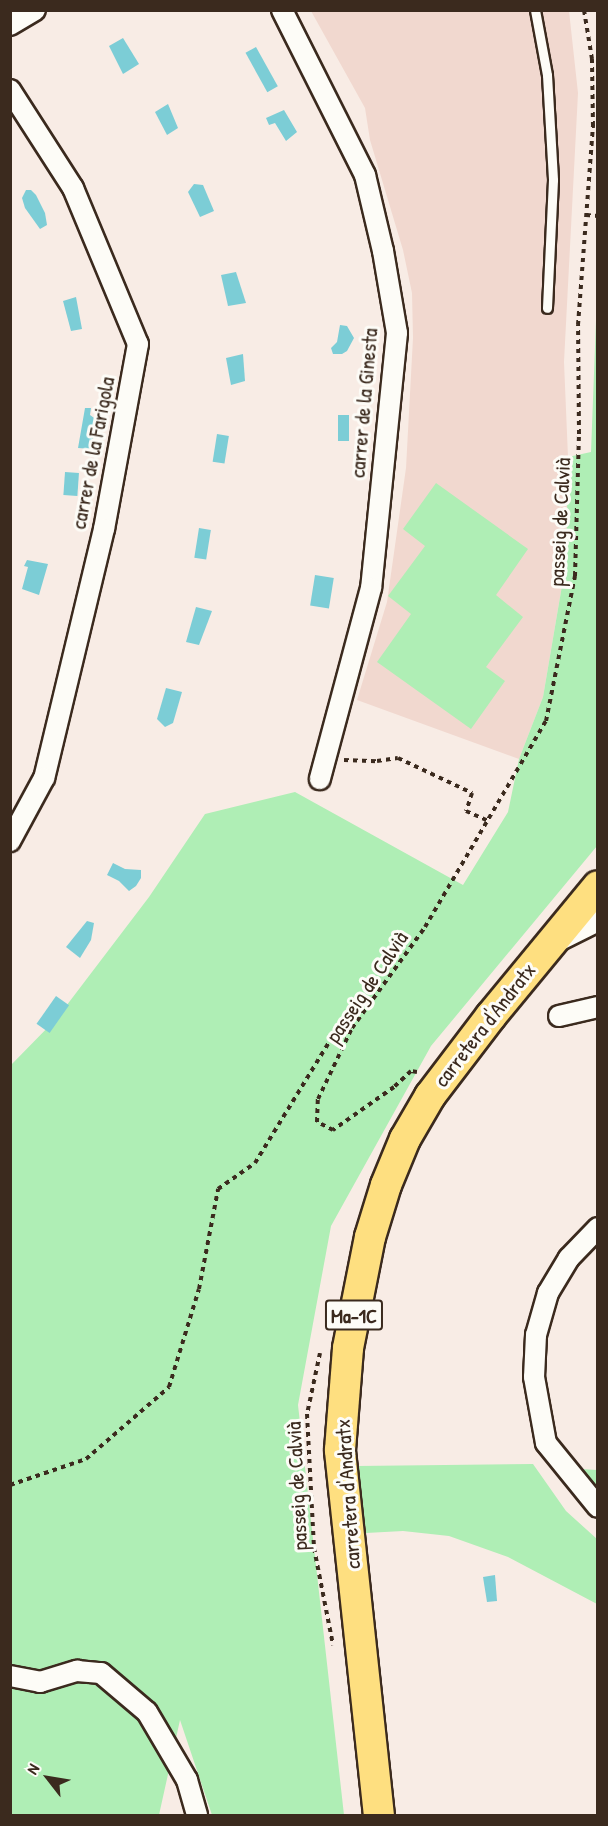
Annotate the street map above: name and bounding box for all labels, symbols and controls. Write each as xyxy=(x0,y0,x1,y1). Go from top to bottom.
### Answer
street label: carrer de la Ginesta xyxy=(345,327,383,479)
street label: carrer de la Farigola xyxy=(66,375,120,531)
street label: passeig de Calvià xyxy=(544,457,576,587)
street label: passeig de Calvià xyxy=(321,927,413,1047)
street label: carretera d'Andratx xyxy=(429,958,541,1092)
road number: Ma-1C xyxy=(324,1298,384,1332)
street label: carretera d'Andratx xyxy=(330,1418,366,1570)
street label: passeig de Calvià xyxy=(281,1421,313,1551)
north arrow xyxy=(18,1748,78,1808)
text: N xyxy=(21,1759,44,1778)

